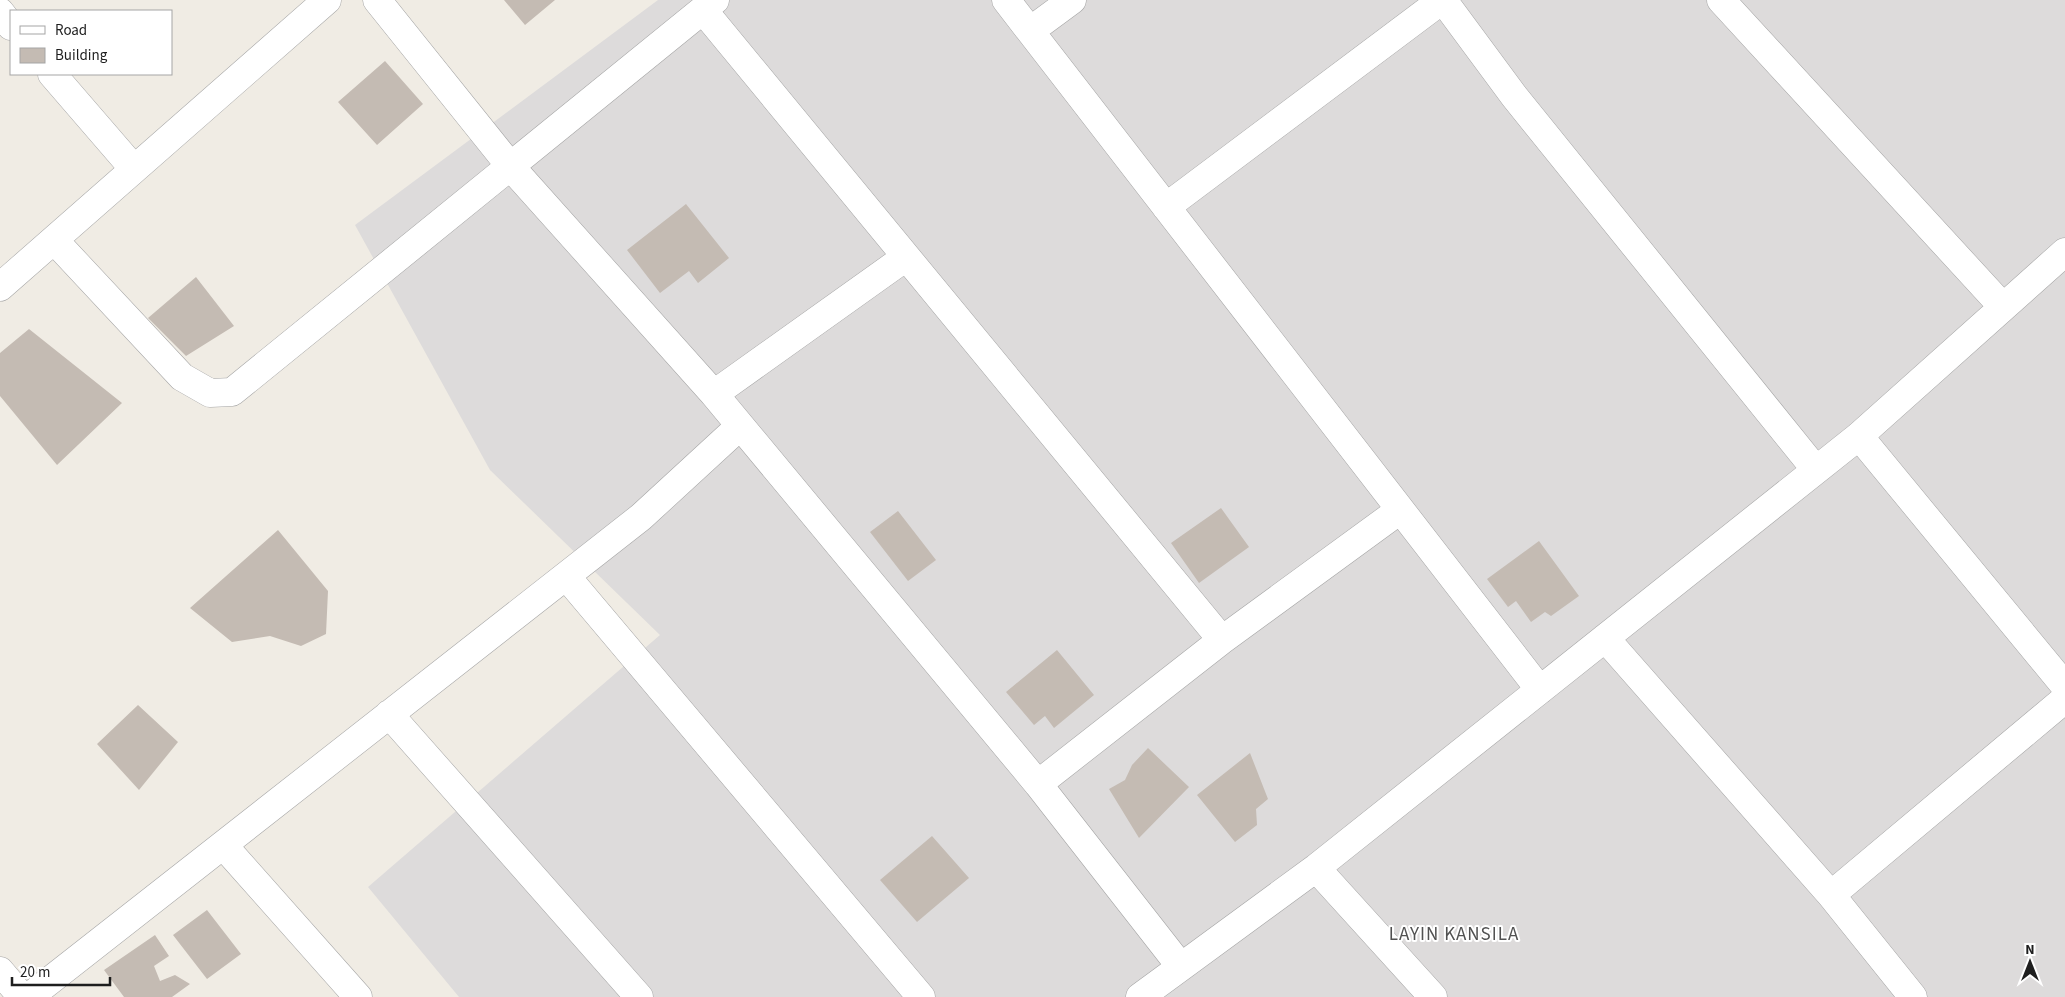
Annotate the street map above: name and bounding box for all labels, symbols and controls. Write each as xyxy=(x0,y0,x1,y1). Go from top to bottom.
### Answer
legend xyxy=(10,10,172,75)
text: Road xyxy=(55,20,87,41)
text: Building xyxy=(55,45,108,66)
district label: LAYIN KANSILA xyxy=(1389,921,1519,948)
north arrow xyxy=(2005,937,2055,987)
text: N xyxy=(2025,940,2035,960)
scale bar xyxy=(12,954,110,986)
text: 20 m xyxy=(20,962,50,983)

